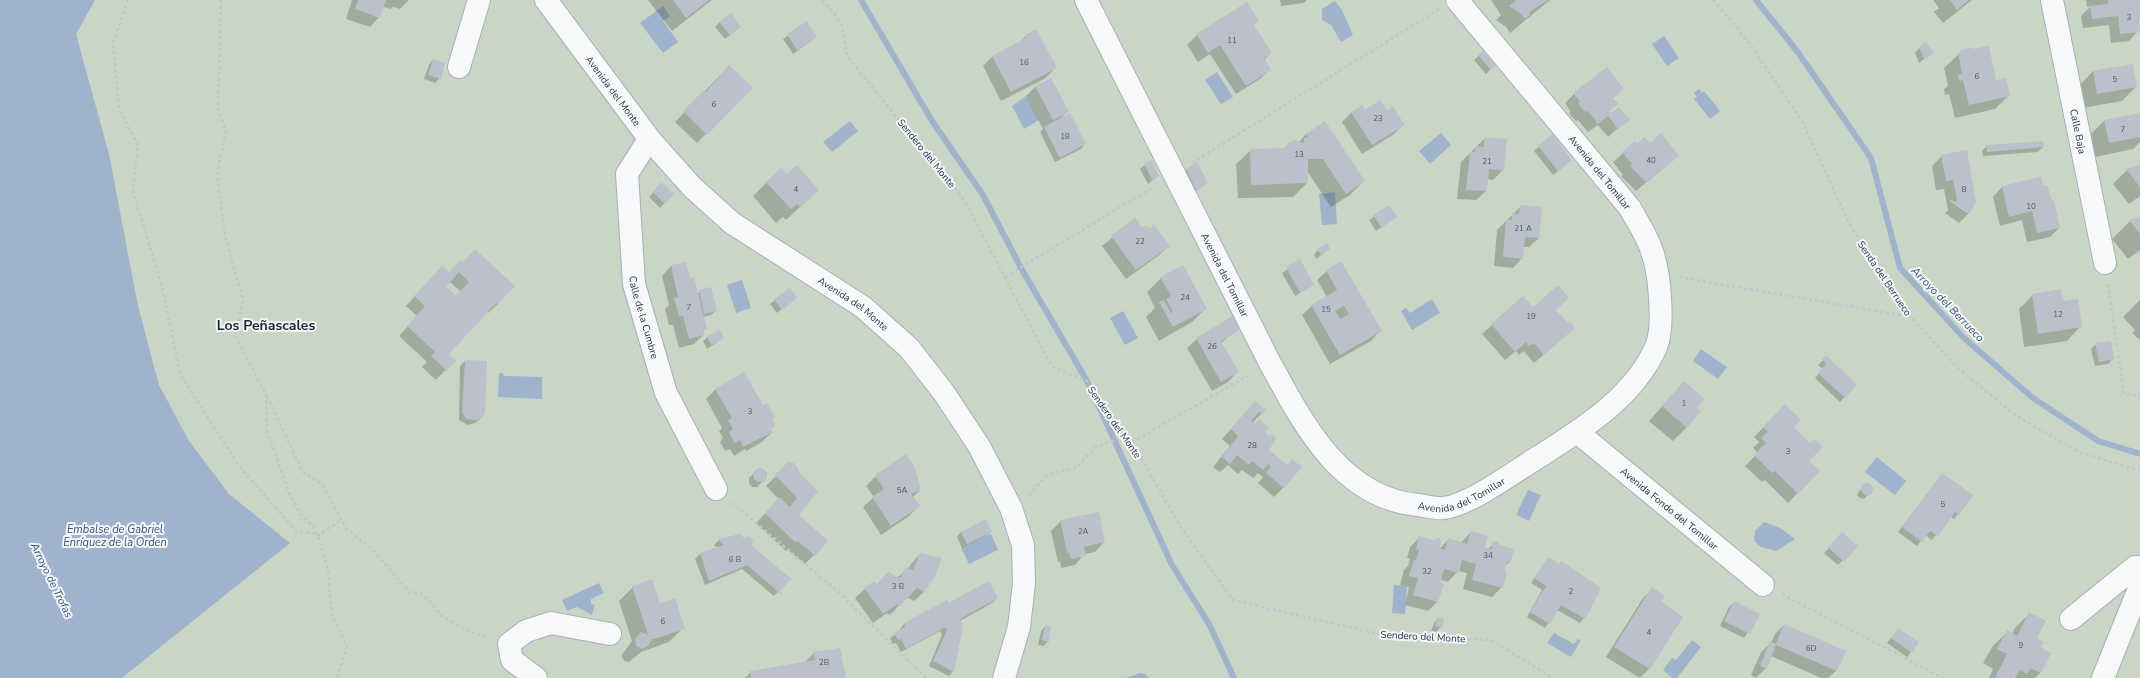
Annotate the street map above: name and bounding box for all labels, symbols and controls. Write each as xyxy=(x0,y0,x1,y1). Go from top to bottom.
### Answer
house number: 3 xyxy=(2127,12,2132,23)
house number: 11 xyxy=(1227,35,1237,46)
street label: Avenida del Monte xyxy=(582,53,644,129)
house number: 16 xyxy=(1019,57,1029,68)
house number: 6 xyxy=(1975,71,1980,82)
house number: 5 xyxy=(2113,74,2118,85)
house number: 6 xyxy=(712,99,717,110)
street label: Calle Baja xyxy=(2066,108,2089,155)
house number: 23 xyxy=(1373,113,1383,124)
street label: Sendero del Monte xyxy=(894,116,958,191)
house number: 7 xyxy=(2121,124,2126,135)
house number: 18 xyxy=(1060,131,1070,142)
street label: Avenida del Tomillar xyxy=(1565,132,1634,213)
house number: 13 xyxy=(1294,149,1304,160)
house number: 40 xyxy=(1646,155,1656,166)
house number: 21 xyxy=(1482,156,1492,167)
house number: 4 xyxy=(794,184,799,195)
house number: 8 xyxy=(1962,184,1967,195)
house number: 10 xyxy=(2026,201,2036,212)
house number: 21 A xyxy=(1514,223,1532,234)
street label: Avenida del Tomillar xyxy=(1197,231,1252,320)
house number: 22 xyxy=(1135,236,1145,247)
street label: Senda del Berrueco xyxy=(1854,238,1915,319)
water label: Arroyo del Berrueco xyxy=(1907,263,1987,345)
street label: Avenida del Monte xyxy=(815,274,891,335)
street label: Calle de la Cumbre xyxy=(625,275,662,361)
house number: 24 xyxy=(1180,292,1190,303)
house number: 7 xyxy=(687,302,692,313)
house number: 15 xyxy=(1321,304,1331,315)
house number: 12 xyxy=(2053,309,2063,320)
house number: 19 xyxy=(1526,311,1536,322)
district label: Los Peñascales xyxy=(217,316,315,335)
house number: 26 xyxy=(1207,341,1217,352)
street label: Sendero del Monte xyxy=(1084,384,1144,461)
house number: 1 xyxy=(1682,398,1687,409)
house number: 3 xyxy=(748,406,753,417)
house number: 28 xyxy=(1247,440,1257,451)
house number: 3 xyxy=(1786,446,1791,457)
street label: Avenida Fondo del Tomillar xyxy=(1617,465,1721,554)
street label: Avenida del Tomillar xyxy=(1417,474,1508,516)
house number: 5A xyxy=(897,485,907,496)
house number: 5 xyxy=(1941,499,1946,510)
water label: Embalse de Gabriel Enríquez de la Orden xyxy=(63,522,167,550)
house number: 2A xyxy=(1078,526,1088,537)
water label: Arroyo de Trofas xyxy=(26,539,76,620)
house number: 34 xyxy=(1483,550,1493,561)
house number: 6 B xyxy=(729,554,741,565)
house number: 32 xyxy=(1422,566,1432,577)
house number: 3 B xyxy=(892,581,904,592)
house number: 2 xyxy=(1569,586,1574,597)
house number: 6 xyxy=(661,616,666,627)
house number: 4 xyxy=(1647,627,1652,638)
street label: Sendero del Monte xyxy=(1380,628,1466,646)
house number: 9 xyxy=(2019,640,2024,651)
house number: 6D xyxy=(1806,643,1816,654)
house number: 2B xyxy=(819,657,829,668)

